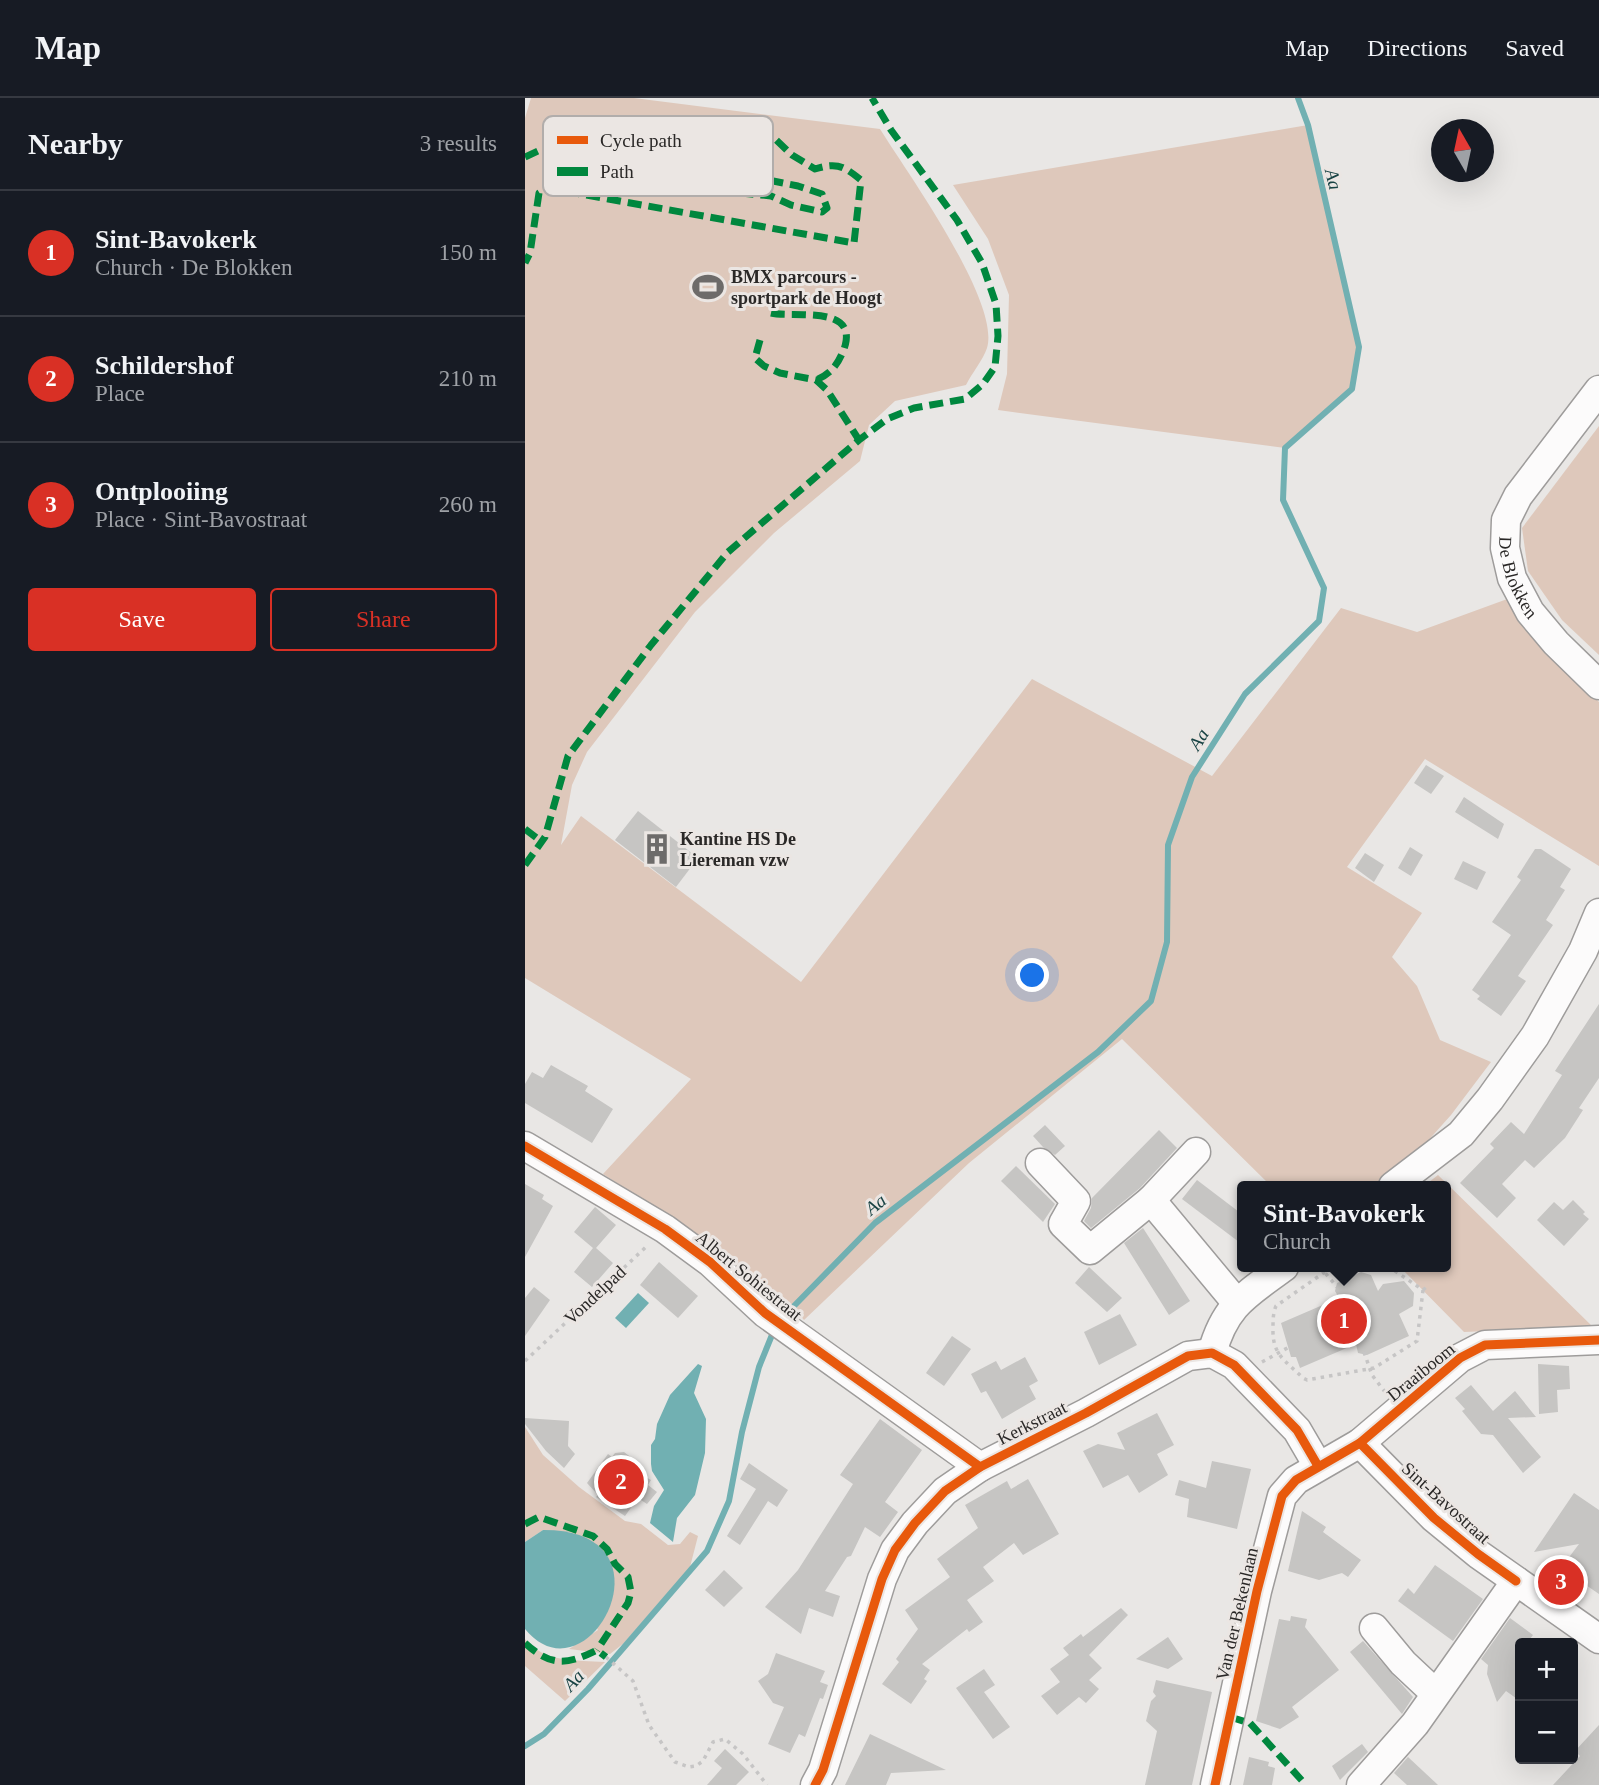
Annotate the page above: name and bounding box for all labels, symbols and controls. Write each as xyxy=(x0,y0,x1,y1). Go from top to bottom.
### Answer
text: Map xyxy=(35,30,101,66)
text: Map xyxy=(1285,35,1329,61)
text: Directions xyxy=(1367,35,1467,61)
text: Saved xyxy=(1505,35,1564,61)
legend xyxy=(543,116,773,196)
north arrow xyxy=(1431,119,1494,182)
text: Nearby xyxy=(28,127,123,160)
text: Cycle path xyxy=(600,130,682,151)
text: 3 results xyxy=(420,131,497,156)
text: Path xyxy=(600,161,634,182)
water label: Aa xyxy=(1320,164,1346,192)
text: Sint-Bavokerk xyxy=(95,225,257,254)
text: 1 xyxy=(45,240,57,265)
text: 150 m xyxy=(439,240,497,265)
text: Church · De Blokken xyxy=(95,255,292,280)
place label: BMX parcours - sportpark de Hoogt xyxy=(731,267,882,308)
sports icon: BMX parcours - sportpark de Hoogt xyxy=(691,270,725,304)
text: Schildershof xyxy=(95,351,234,380)
text: 2 xyxy=(45,366,57,391)
text: 210 m xyxy=(439,366,497,391)
text: Place xyxy=(95,381,145,406)
text: Ontplooiing xyxy=(95,477,228,506)
text: 3 xyxy=(45,492,57,517)
text: 260 m xyxy=(439,492,497,517)
text: Place · Sint-Bavostraat xyxy=(95,507,307,532)
street label: De Blokken xyxy=(1495,536,1541,623)
button: Save xyxy=(28,588,256,651)
button: Share xyxy=(270,588,497,651)
water label: Aa xyxy=(1183,725,1213,755)
place label: Kantine HS De Liereman vzw xyxy=(680,829,796,870)
building icon: Kantine HS De Liereman vzw xyxy=(640,832,674,866)
your location xyxy=(1015,958,1049,992)
popup xyxy=(1237,1181,1451,1272)
water label: Aa xyxy=(859,1190,890,1220)
text: Sint-Bavokerk xyxy=(1263,1199,1425,1228)
street label: Albert Sohiestraat xyxy=(692,1227,806,1325)
text: Church xyxy=(1263,1229,1331,1254)
street label: Vondelpad xyxy=(560,1262,630,1328)
pin: 1 xyxy=(1321,1295,1367,1347)
street label: Draaiboom xyxy=(1383,1339,1459,1405)
street label: Kerkstraat xyxy=(994,1397,1070,1449)
pin: 2 xyxy=(598,1456,644,1508)
street label: Sint-Bavostraat xyxy=(1398,1458,1494,1548)
street label: Van der Bekenlaan xyxy=(1212,1546,1262,1682)
pin: 3 xyxy=(1538,1556,1584,1608)
map controls xyxy=(1515,1638,1578,1764)
button: + xyxy=(1515,1638,1578,1701)
water label: Aa xyxy=(557,1665,588,1697)
button: − xyxy=(1515,1701,1578,1764)

